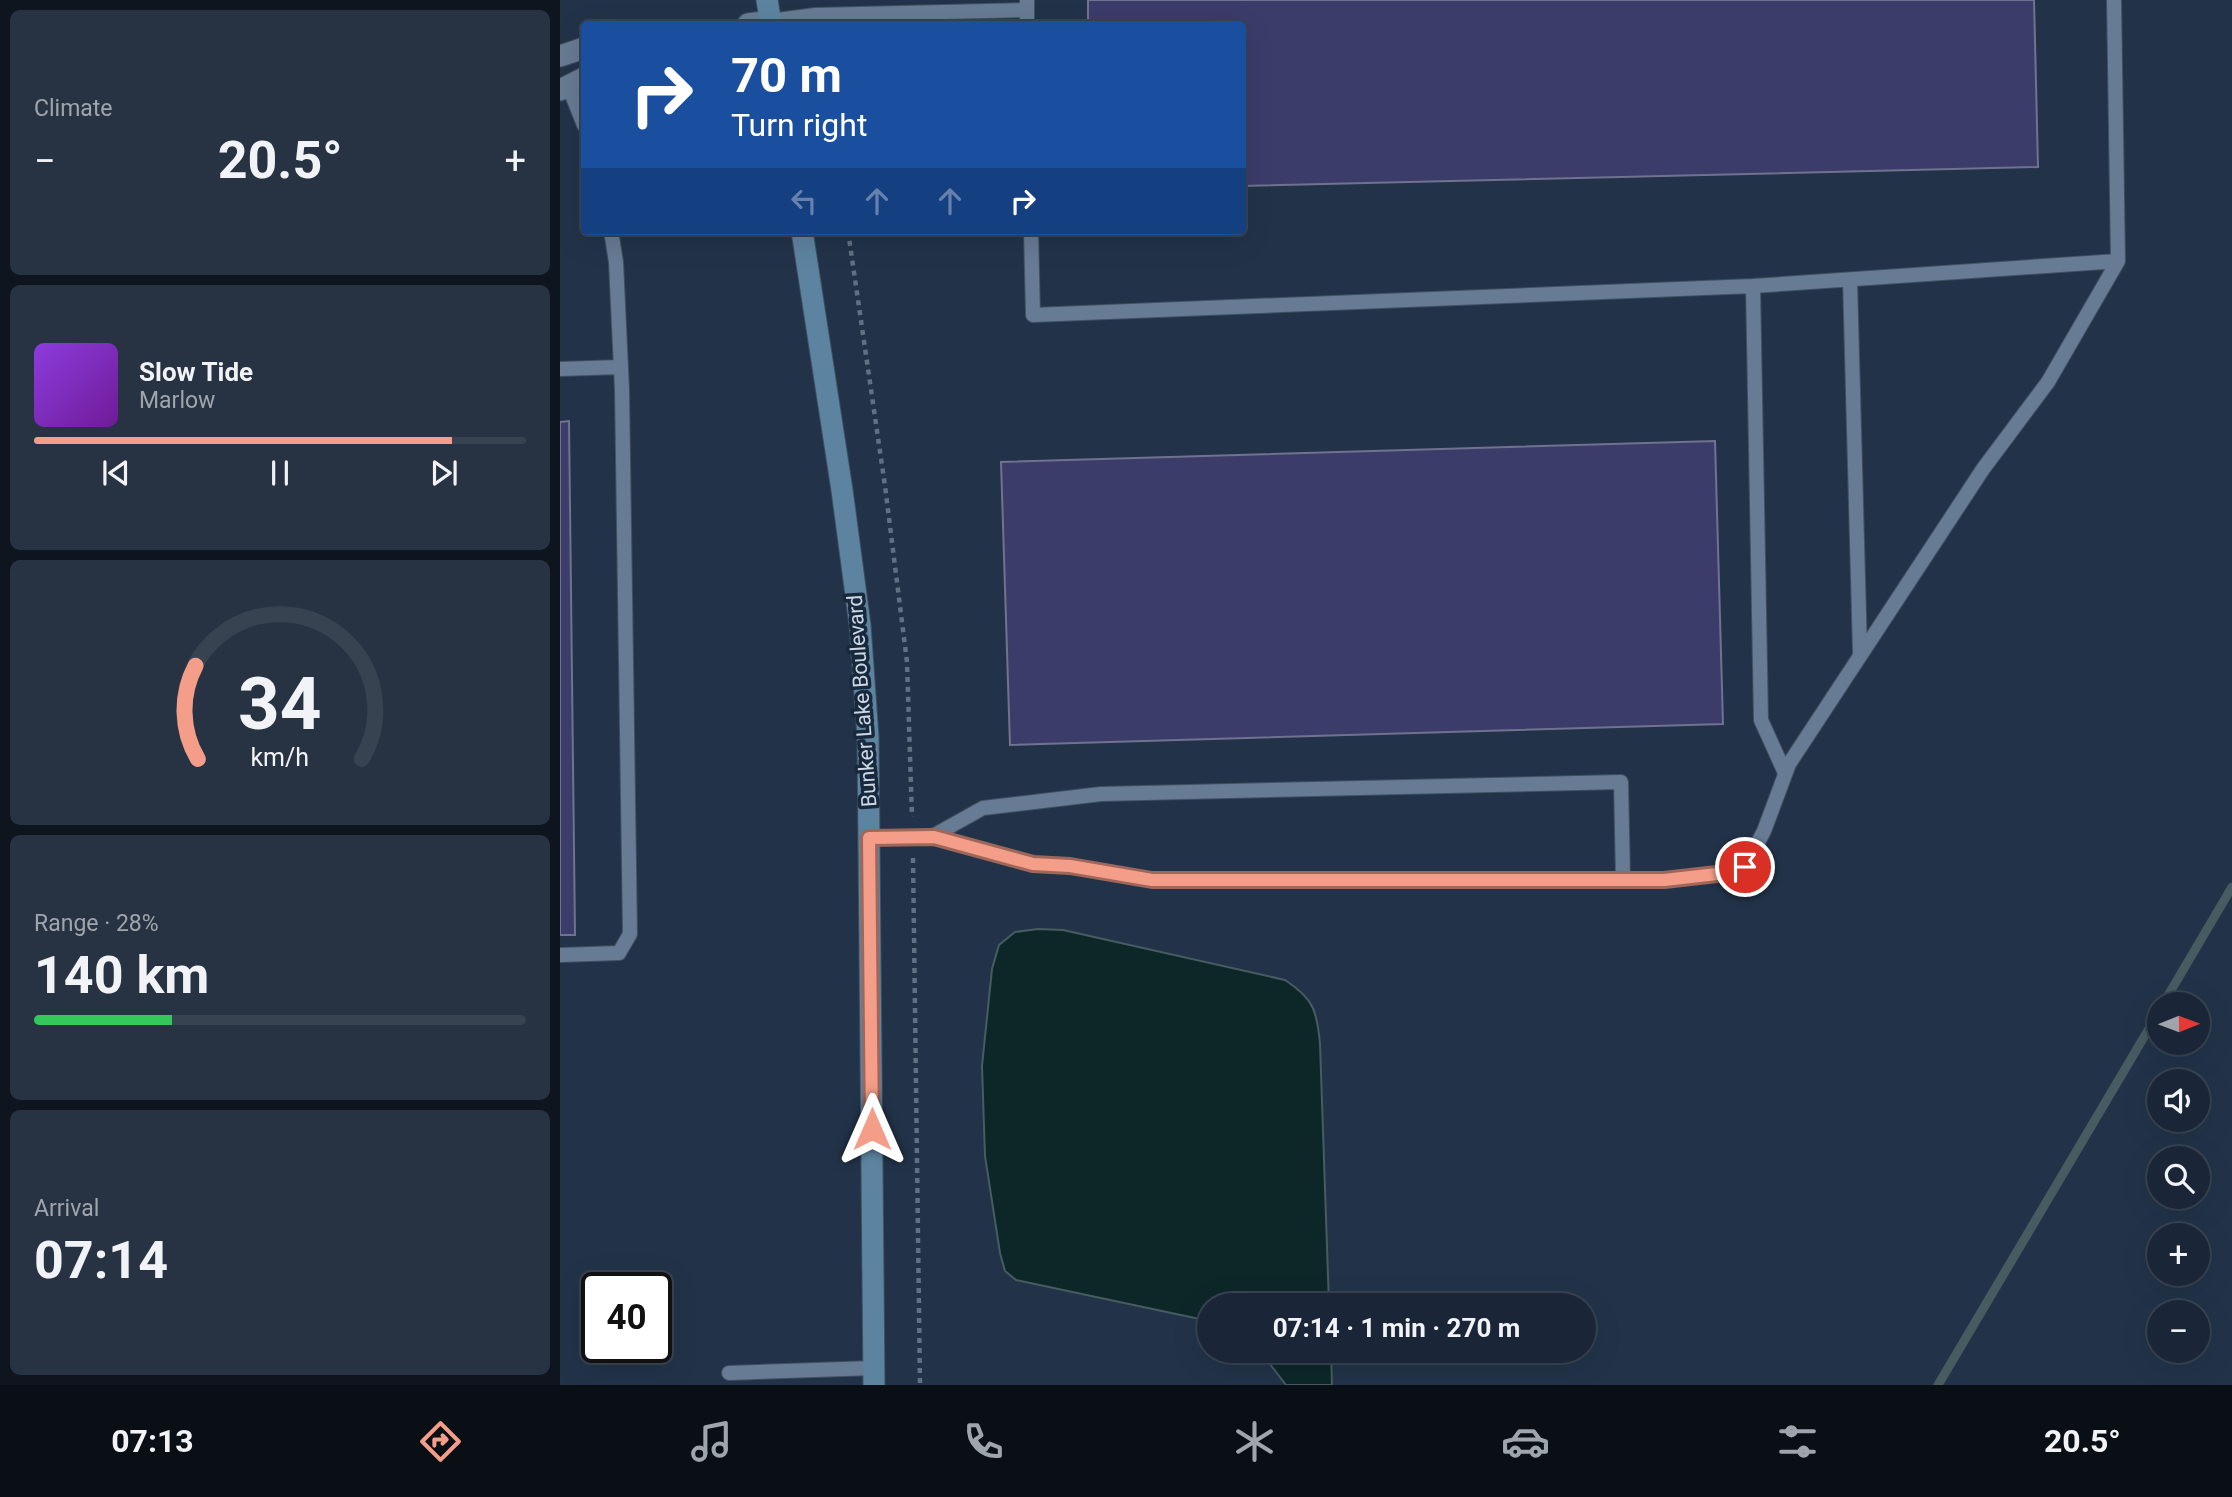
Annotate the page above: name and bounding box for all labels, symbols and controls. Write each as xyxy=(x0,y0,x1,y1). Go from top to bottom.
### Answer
text: 70 m xyxy=(731,47,842,104)
icon: right xyxy=(616,49,707,140)
text: Climate xyxy=(34,95,113,122)
text: Turn right xyxy=(731,106,867,144)
text: 20.5° xyxy=(218,130,343,191)
text: − xyxy=(34,139,56,183)
text: + xyxy=(504,139,526,183)
icon: left xyxy=(785,182,823,220)
icon: ahead xyxy=(858,182,896,220)
icon: ahead xyxy=(931,182,969,220)
icon: right xyxy=(1004,182,1042,220)
text: Slow Tide xyxy=(139,357,253,387)
text: Marlow xyxy=(139,387,215,414)
icon: previous xyxy=(97,454,135,492)
icon: pause xyxy=(261,454,299,492)
icon: next xyxy=(425,454,463,492)
street label: Bunker Lake Boulevard xyxy=(843,594,881,808)
text: 34 xyxy=(238,661,322,747)
text: km/h xyxy=(251,742,309,771)
pin xyxy=(1715,837,1775,897)
icon: arrive xyxy=(1726,848,1764,886)
text: Range · 28% xyxy=(34,910,159,937)
text: 140 km xyxy=(34,945,209,1006)
north arrow xyxy=(2147,992,2210,1055)
map controls xyxy=(2147,992,2210,1363)
button: sound xyxy=(2147,1069,2210,1132)
position arrow xyxy=(835,1092,909,1166)
button: search xyxy=(2147,1146,2210,1209)
text: Arrival xyxy=(34,1195,99,1222)
button: + xyxy=(2147,1223,2210,1286)
text: 07:14 xyxy=(34,1230,168,1291)
speed limit sign: 40 xyxy=(581,1272,672,1363)
button: − xyxy=(2147,1300,2210,1363)
text: 07:14 · 1 min · 270 m xyxy=(1273,1313,1520,1343)
icon: directions xyxy=(416,1417,465,1466)
icon: music xyxy=(687,1417,736,1466)
icon: phone xyxy=(959,1417,1008,1466)
icon: climate xyxy=(1230,1417,1279,1466)
icon: car xyxy=(1501,1417,1550,1466)
icon: filters xyxy=(1773,1417,1822,1466)
text: 07:13 xyxy=(111,1422,194,1460)
text: 20.5° xyxy=(2044,1422,2121,1460)

